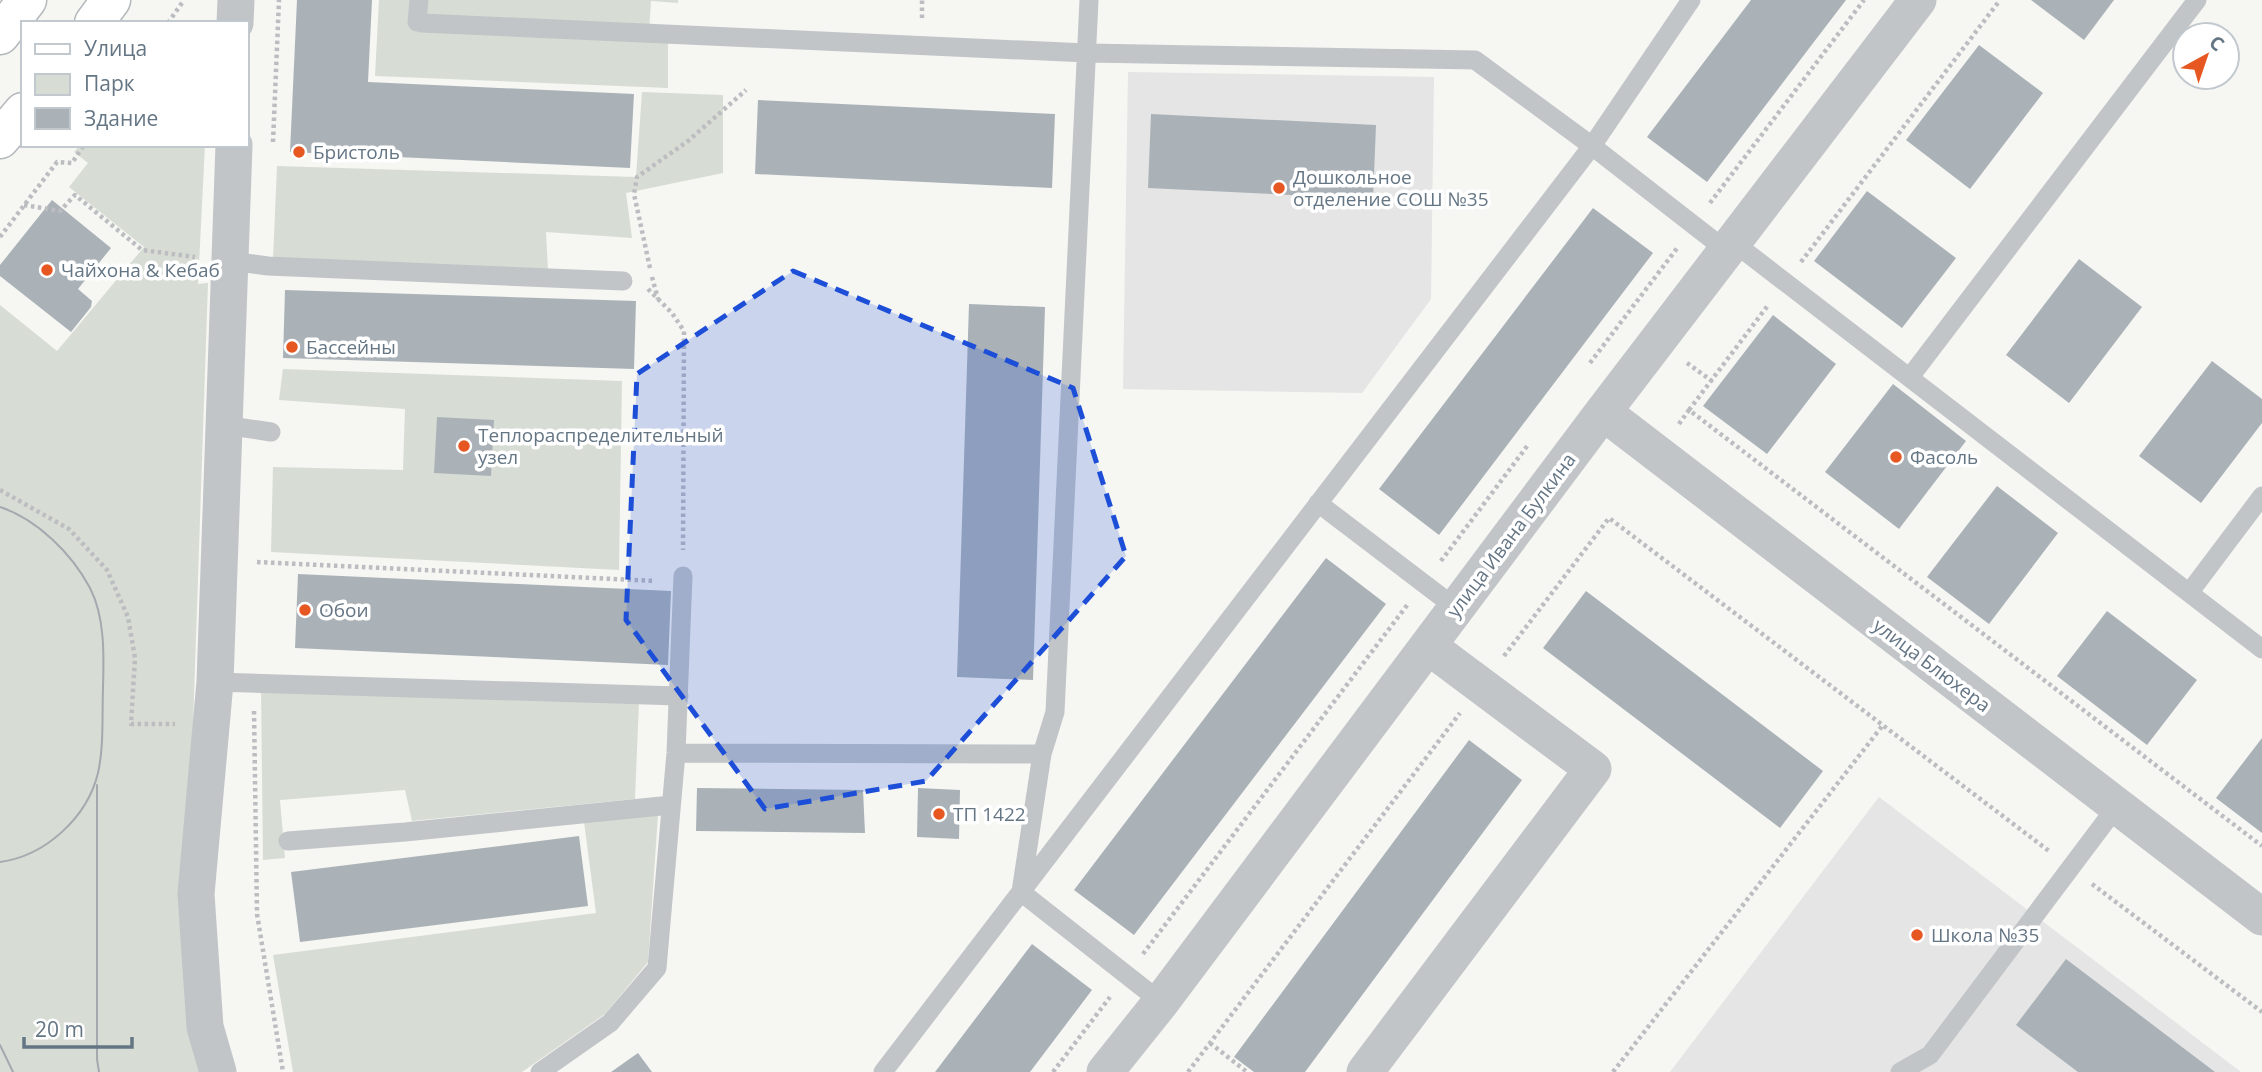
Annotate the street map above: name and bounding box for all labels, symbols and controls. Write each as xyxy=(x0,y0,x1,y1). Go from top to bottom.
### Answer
legend xyxy=(21,21,248,147)
north arrow xyxy=(2171,21,2241,91)
text: С xyxy=(2204,29,2230,57)
text: Улица xyxy=(84,34,147,62)
text: Парк xyxy=(84,69,135,97)
text: Здание xyxy=(84,104,158,132)
place label: Бристоль xyxy=(313,139,400,165)
marker: Бристоль xyxy=(291,144,307,160)
place label: Дошкольное отделение СОШ №35 xyxy=(1293,164,1489,212)
marker: Дошкольное отделение СОШ №35 xyxy=(1271,180,1287,196)
place label: Чайхона & Кебаб xyxy=(61,257,220,283)
marker: Чайхона & Кебаб xyxy=(39,262,55,278)
place label: Бассейны xyxy=(306,334,396,360)
marker: Бассейны xyxy=(284,339,300,355)
place label: Теплораспределительный узел xyxy=(478,422,724,470)
marker: Теплораспределительный узел xyxy=(456,438,472,454)
place label: Фасоль xyxy=(1910,444,1978,470)
street label: улица Ивана Булкина xyxy=(1441,447,1581,623)
marker: Фасоль xyxy=(1888,449,1904,465)
place label: Обои xyxy=(319,597,369,623)
marker: Обои xyxy=(297,602,313,618)
street label: улица Блюхера xyxy=(1868,612,1996,718)
place label: ТП 1422 xyxy=(953,801,1026,827)
marker: ТП 1422 xyxy=(931,806,947,822)
place label: Школа №35 xyxy=(1931,922,2039,948)
marker: Школа №35 xyxy=(1909,927,1925,943)
scale bar xyxy=(24,1006,133,1050)
text: 20 m xyxy=(35,1015,84,1043)

